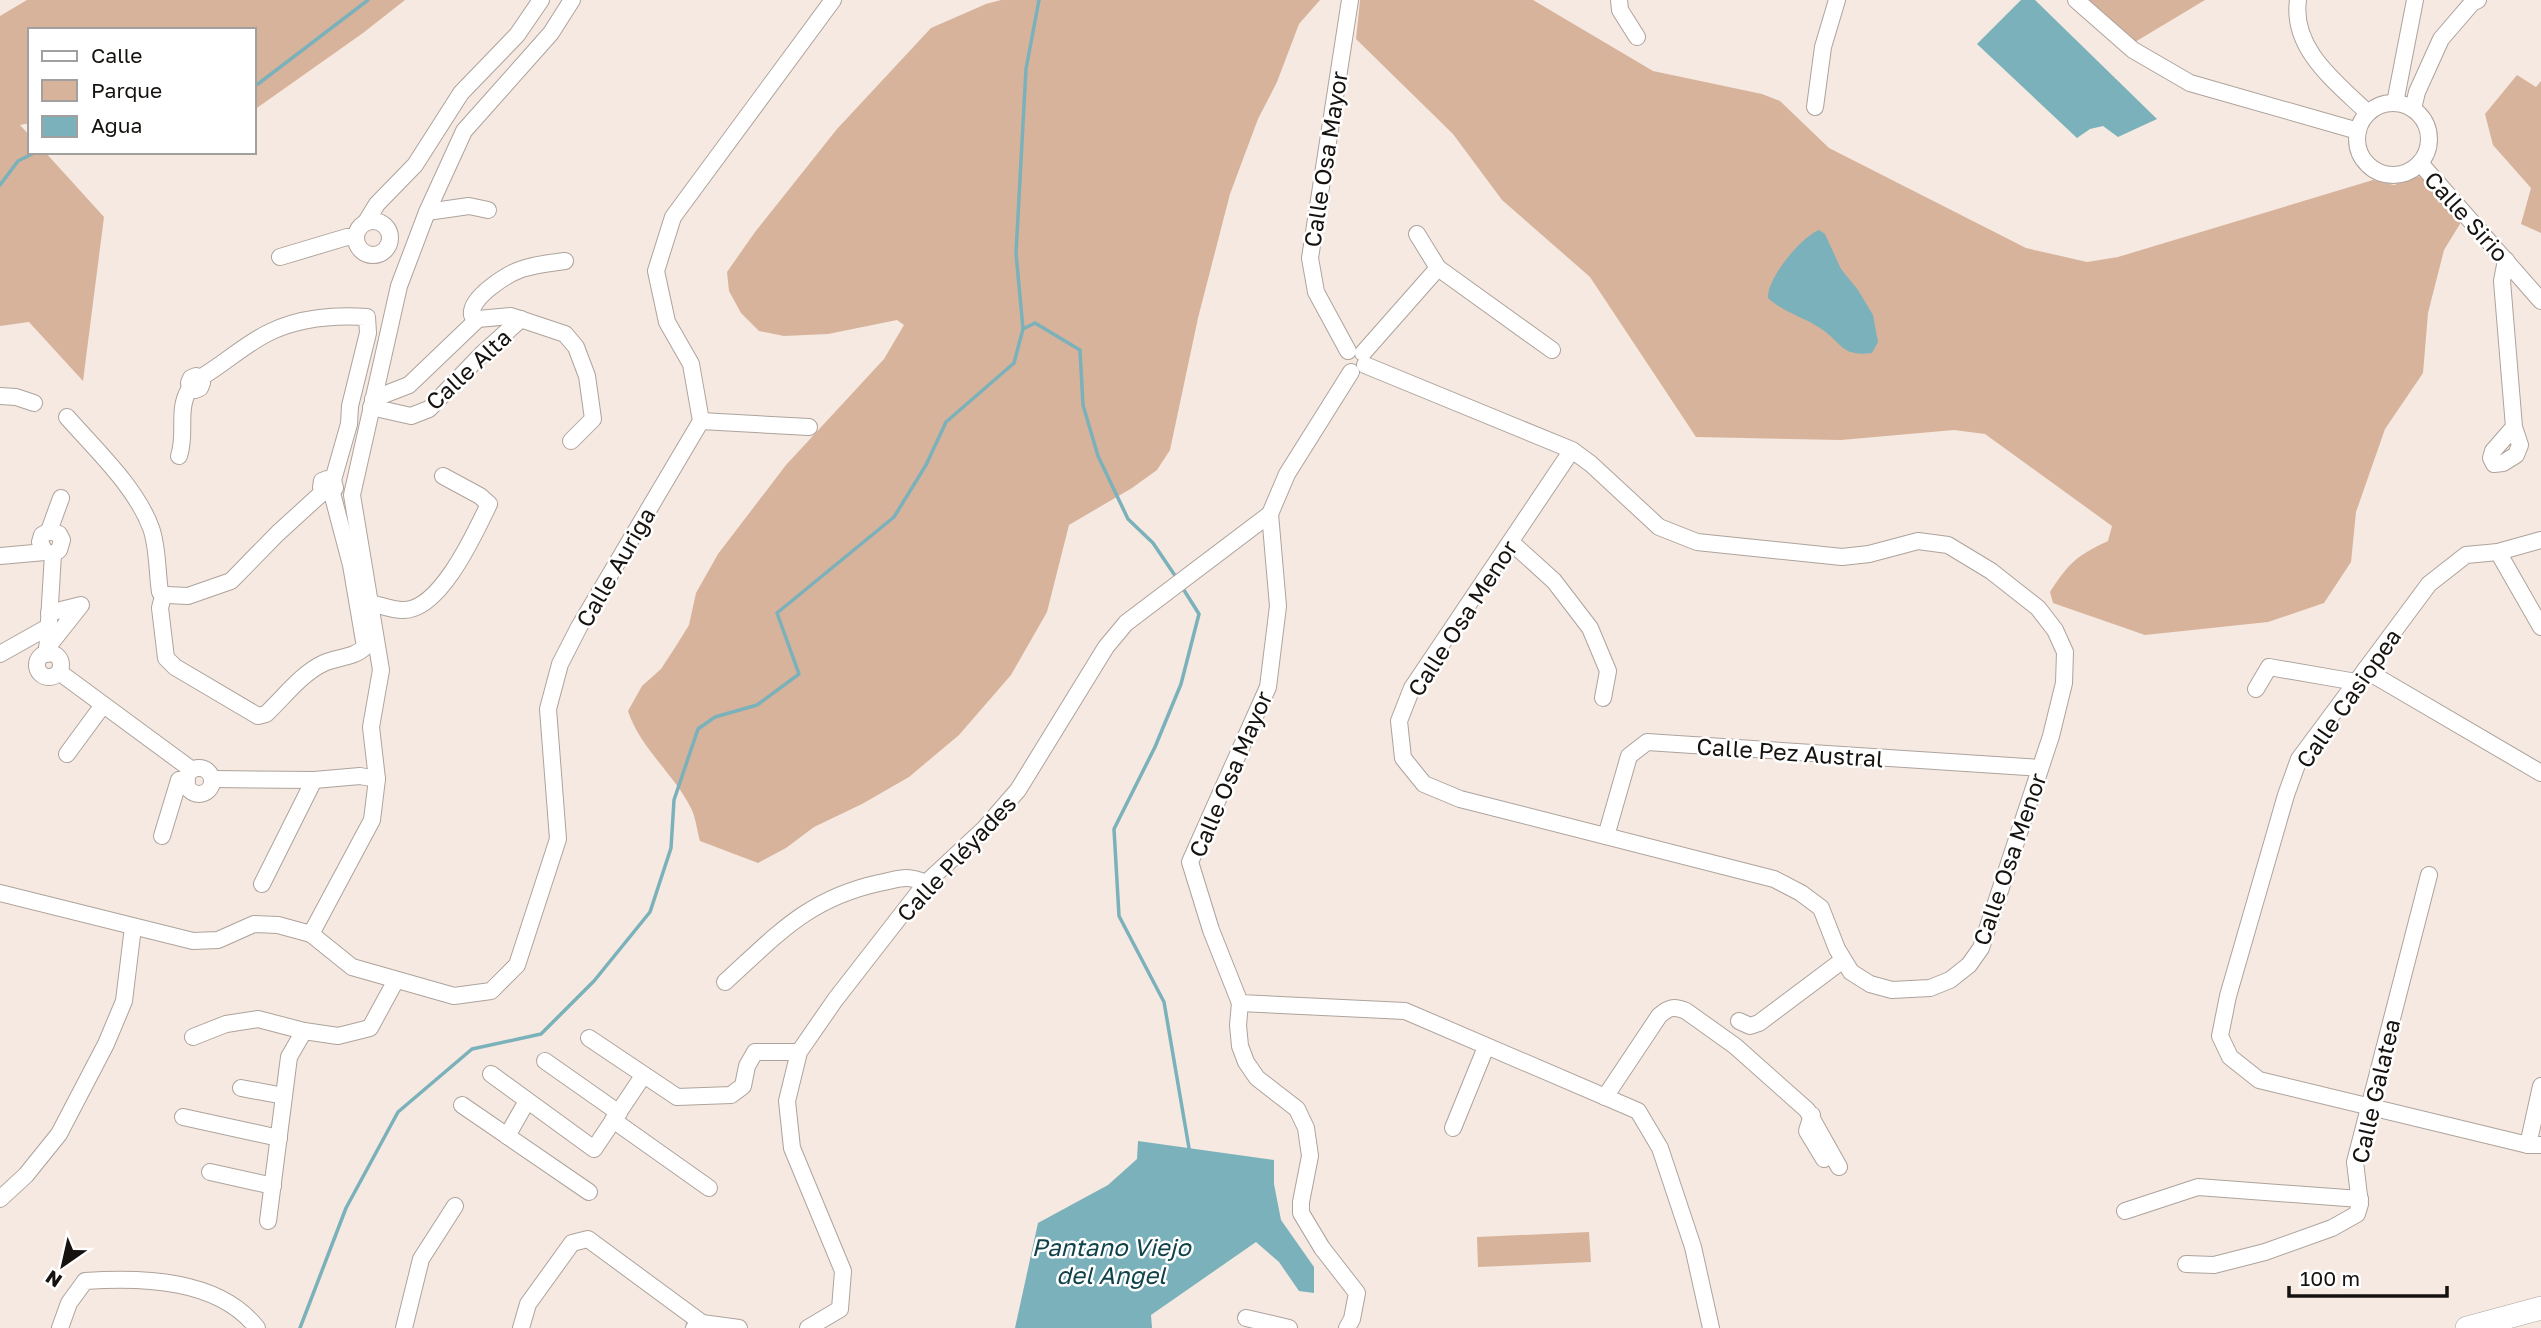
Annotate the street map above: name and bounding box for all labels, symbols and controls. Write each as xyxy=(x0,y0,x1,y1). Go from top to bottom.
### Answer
legend xyxy=(28,28,256,154)
text: Calle xyxy=(91,42,143,68)
street label: Calle Osa Mayor xyxy=(1297,69,1353,249)
text: Parque xyxy=(91,77,162,103)
text: Agua xyxy=(91,112,142,138)
street label: Calle Sirio xyxy=(2419,165,2515,267)
street label: Calle Alta xyxy=(420,323,516,415)
street label: Calle Auriga xyxy=(570,502,660,632)
street label: Calle Osa Menor xyxy=(1401,535,1523,701)
street label: Calle Casiopea xyxy=(2290,623,2406,773)
street label: Calle Osa Mayor xyxy=(1182,687,1278,861)
street label: Calle Pez Austral xyxy=(1696,732,1884,772)
street label: Calle Osa Menor xyxy=(1966,769,2052,949)
street label: Calle Pléyades xyxy=(890,789,1022,927)
street label: Calle Galatea xyxy=(2345,1016,2405,1166)
north arrow xyxy=(28,1230,98,1300)
water label: Pantano Viejo del Angel xyxy=(1031,1232,1192,1290)
scale bar xyxy=(2289,1254,2446,1298)
text: 100 m xyxy=(2300,1265,2360,1291)
text: N xyxy=(41,1266,66,1293)

